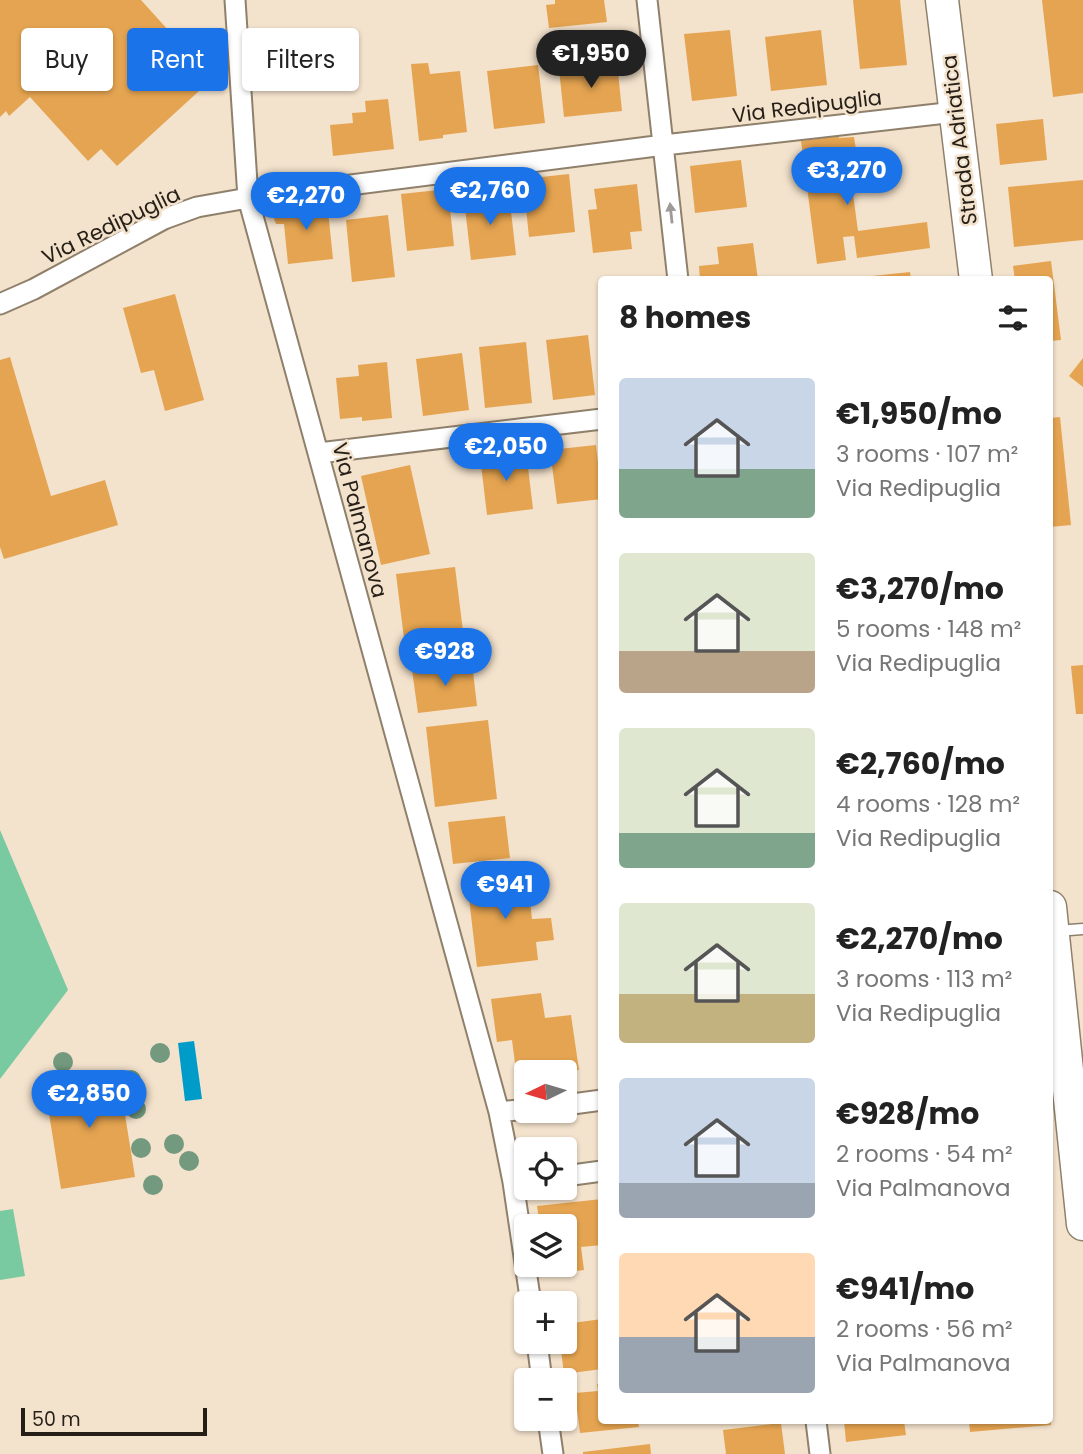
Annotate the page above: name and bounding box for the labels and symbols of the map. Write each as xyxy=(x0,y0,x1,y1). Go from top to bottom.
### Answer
pin: €1,950 xyxy=(534,31,648,90)
street label: Strada Adriatica xyxy=(934,53,984,227)
street label: Via Redipuglia xyxy=(730,82,884,130)
pin: €3,270 xyxy=(790,148,904,207)
pin: €2,760 xyxy=(433,168,547,227)
pin: €2,270 xyxy=(249,173,363,232)
street label: Via Redipuglia xyxy=(37,179,185,271)
one-way arrow xyxy=(665,202,676,224)
pin: €2,050 xyxy=(449,424,563,483)
street label: Via Palmanova xyxy=(325,439,395,601)
pin: €928 xyxy=(404,628,486,688)
pin: €941 xyxy=(464,862,546,921)
north arrow xyxy=(514,1060,578,1124)
pin: €2,850 xyxy=(32,1070,146,1130)
scale bar xyxy=(21,1405,206,1437)

